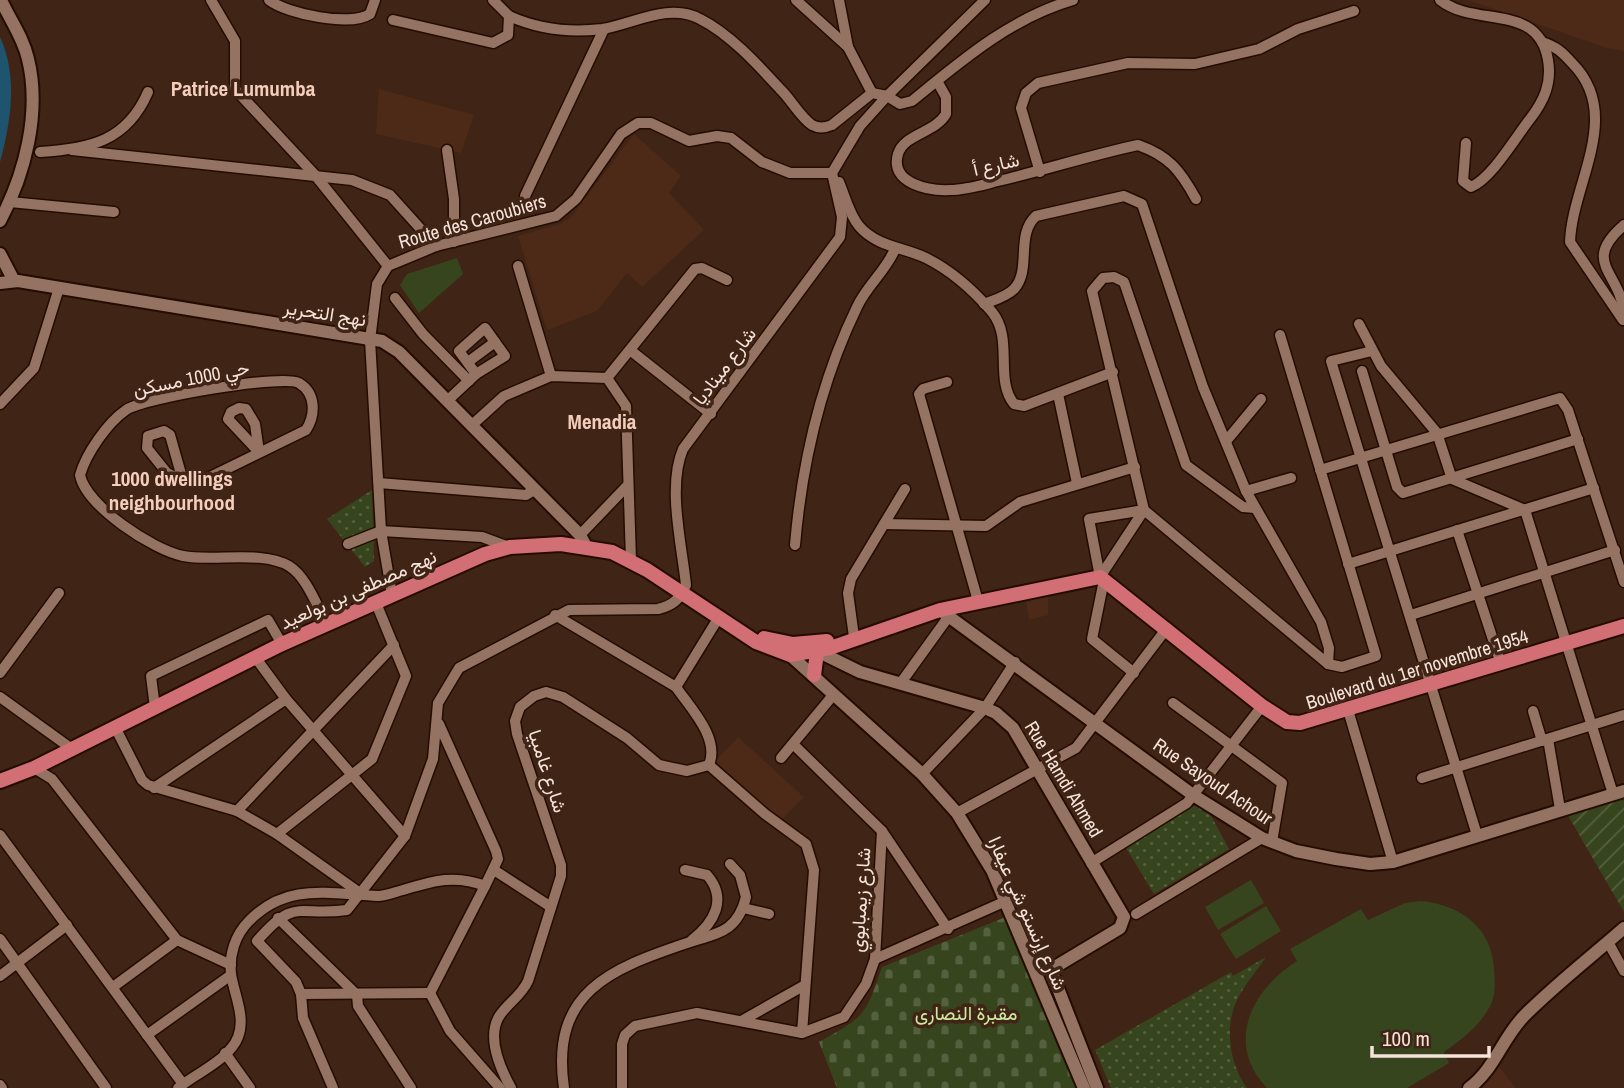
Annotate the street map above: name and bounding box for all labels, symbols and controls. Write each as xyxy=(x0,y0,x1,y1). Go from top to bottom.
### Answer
district label: Patrice Lumumba xyxy=(171,74,316,103)
street label: شارع أ xyxy=(970,146,1022,182)
street label: Route des Caroubiers xyxy=(395,187,549,255)
street label: نهج التحرير xyxy=(281,293,368,333)
street label: شارع ميناديا xyxy=(686,322,762,410)
street label: حي 1000 مسكن xyxy=(131,354,252,405)
district label: Menadia xyxy=(568,407,637,436)
district label: 1000 dwellings neighbourhood xyxy=(109,464,235,517)
street label: نهج مصطفى بن بولعيد xyxy=(276,543,441,636)
street label: Boulevard du 1er novembre 1954 xyxy=(1303,623,1532,715)
street label: Rue Hamdi Ahmed xyxy=(1019,716,1109,842)
street label: شارع غامبيا xyxy=(522,726,574,816)
street label: Rue Sayoud Achour xyxy=(1148,731,1278,831)
street label: شارع إرنستو شي عيفارا xyxy=(980,832,1074,995)
street label: شارع زيمبابوي xyxy=(843,847,880,953)
park label: مقبرة النصارى xyxy=(915,1000,1017,1026)
scale bar xyxy=(1372,1014,1489,1058)
text: 100 m xyxy=(1382,1024,1430,1053)

